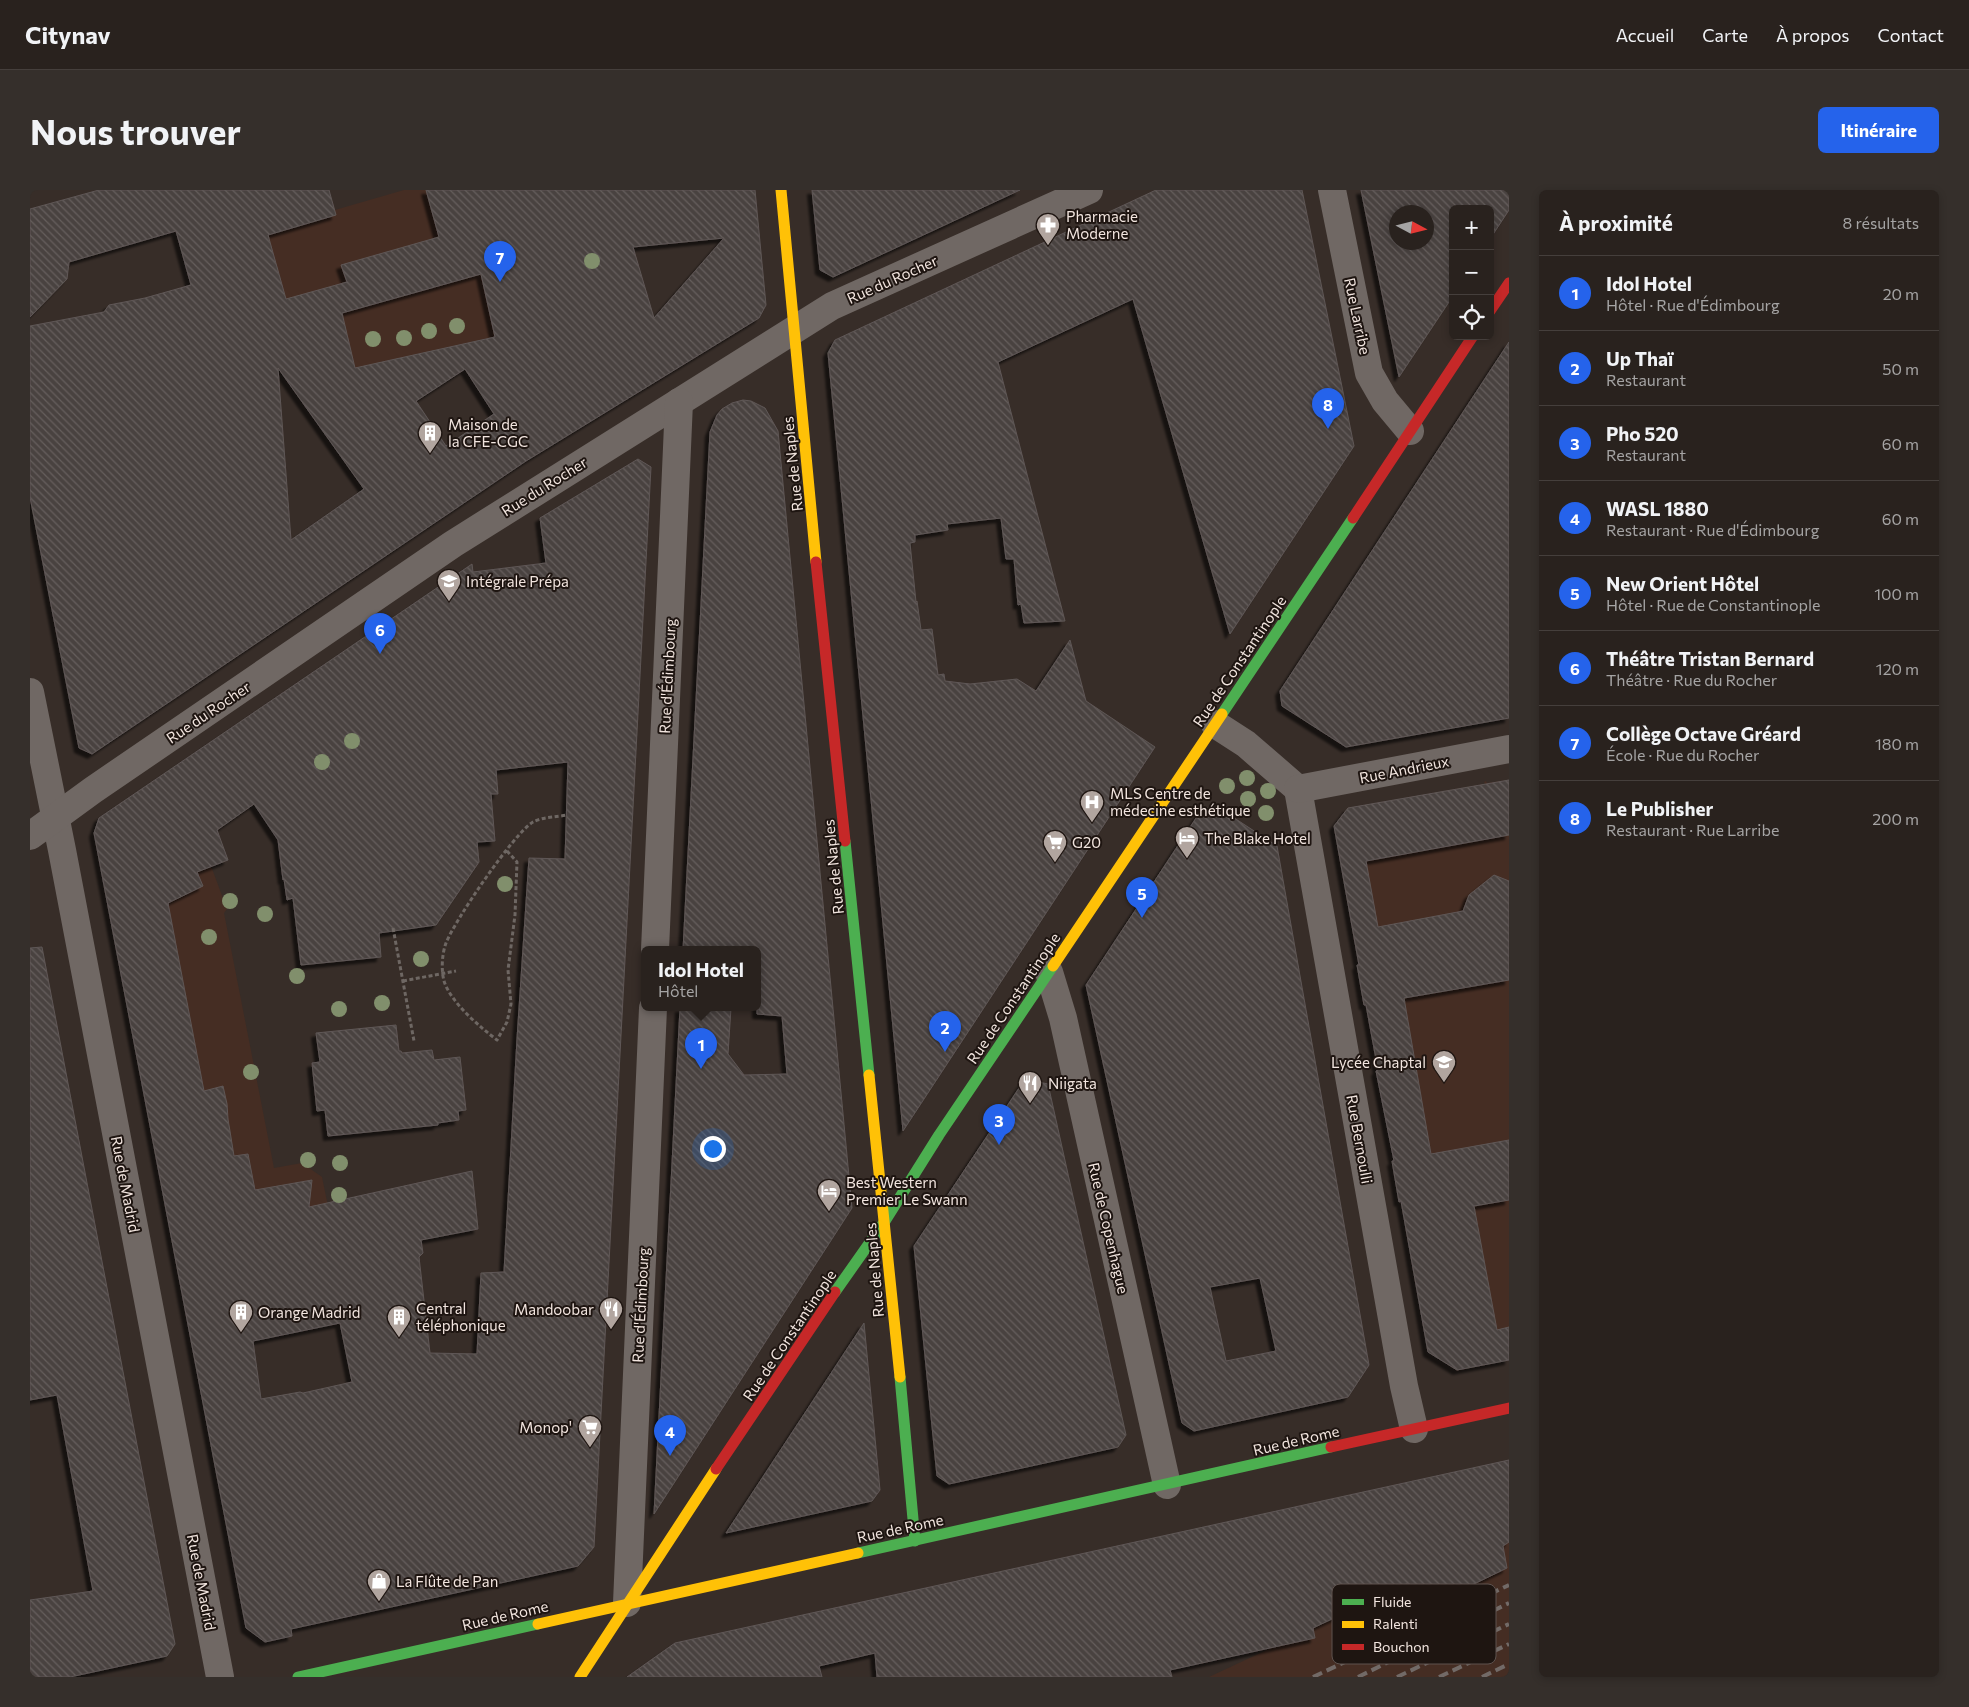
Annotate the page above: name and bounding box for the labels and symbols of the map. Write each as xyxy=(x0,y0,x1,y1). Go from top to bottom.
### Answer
north arrow xyxy=(1389,205,1434,250)
place label: Pharmacie Moderne xyxy=(1066,207,1138,242)
pharmacy icon: Pharmacie Moderne xyxy=(1035,212,1061,246)
pin: 7 xyxy=(484,241,516,282)
street label: Rue du Rocher xyxy=(844,251,940,307)
street label: Rue Larribe xyxy=(1341,276,1375,356)
pin: 8 xyxy=(1312,388,1344,429)
place label: Maison de la CFE-CGC xyxy=(448,415,528,450)
street label: Rue de Naples xyxy=(778,416,806,512)
building icon: Maison de la CFE-CGC xyxy=(417,420,443,454)
street label: Rue du Rocher xyxy=(498,453,590,519)
school or university icon: Intégrale Prépa xyxy=(436,568,462,602)
place label: Intégrale Prépa xyxy=(466,572,569,590)
street label: Rue de Constantinople xyxy=(1188,592,1290,730)
pin: 6 xyxy=(364,613,396,654)
street label: Rue d'Édimbourg xyxy=(654,618,679,734)
street label: Rue du Rocher xyxy=(163,677,253,747)
street label: Rue Andrieux xyxy=(1358,751,1450,787)
place label: MLS Centre de médecine esthétique xyxy=(1110,784,1251,819)
hospital icon: MLS Centre de médecine esthétique xyxy=(1079,789,1105,823)
street label: Rue de Naples xyxy=(819,819,847,915)
hotel icon: The Blake Hotel xyxy=(1174,825,1200,859)
supermarket icon: G20 xyxy=(1042,829,1068,863)
place label: The Blake Hotel xyxy=(1204,829,1311,847)
place label: G20 xyxy=(1072,833,1101,851)
pin: 5 xyxy=(1126,877,1158,918)
street label: Rue de Constantinople xyxy=(962,929,1064,1067)
pin: 2 xyxy=(929,1011,961,1052)
pin: 1 xyxy=(685,1028,717,1069)
school or university icon: Lycée Chaptal xyxy=(1431,1049,1457,1083)
place label: Lycée Chaptal xyxy=(1331,1053,1426,1071)
restaurant icon: Niigata xyxy=(1017,1070,1043,1104)
place label: Niigata xyxy=(1048,1074,1097,1092)
street label: Rue Bernoulli xyxy=(1343,1093,1377,1185)
pin: 3 xyxy=(983,1104,1015,1145)
street label: Rue de Madrid xyxy=(108,1134,144,1234)
your location xyxy=(700,1136,726,1162)
street label: Rue de Copenhague xyxy=(1085,1161,1133,1295)
place label: Best Western Premier Le Swann xyxy=(846,1173,968,1208)
hotel icon: Best Western Premier Le Swann xyxy=(816,1178,842,1212)
street label: Rue de Naples xyxy=(861,1222,887,1318)
street label: Rue d'Édimbourg xyxy=(627,1247,652,1363)
street label: Rue de Constantinople xyxy=(738,1266,840,1404)
restaurant icon: Mandoobar xyxy=(598,1296,624,1330)
building icon: Orange Madrid xyxy=(228,1299,254,1333)
place label: Central téléphonique xyxy=(416,1299,506,1334)
place label: Mandoobar xyxy=(514,1300,594,1318)
place label: Orange Madrid xyxy=(258,1303,361,1321)
building icon: Central téléphonique xyxy=(386,1304,412,1338)
supermarket icon: Monop' xyxy=(577,1414,603,1448)
pin: 4 xyxy=(654,1415,686,1456)
place label: Monop' xyxy=(519,1418,572,1436)
street label: Rue de Rome xyxy=(1251,1421,1341,1459)
street label: Rue de Rome xyxy=(855,1510,945,1546)
street label: Rue de Madrid xyxy=(184,1532,220,1632)
shop icon: La Flûte de Pan xyxy=(366,1568,392,1602)
place label: La Flûte de Pan xyxy=(396,1572,498,1590)
legend xyxy=(1332,1584,1496,1664)
text: Fluide xyxy=(1373,1593,1411,1610)
street label: Rue de Rome xyxy=(460,1596,550,1634)
text: Ralenti xyxy=(1373,1615,1418,1632)
text: Bouchon xyxy=(1373,1638,1430,1655)

